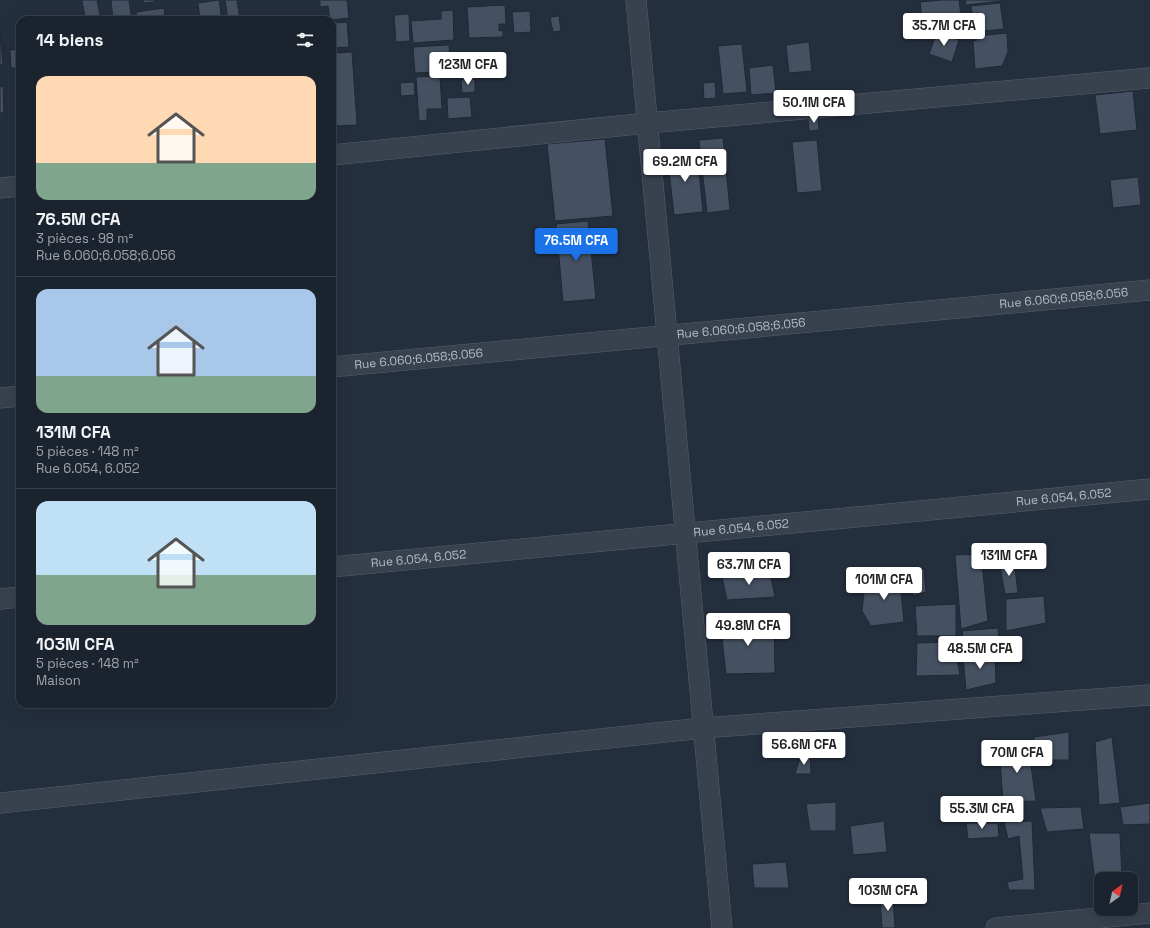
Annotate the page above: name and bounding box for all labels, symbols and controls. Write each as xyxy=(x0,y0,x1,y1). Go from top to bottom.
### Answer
pin: 35.7M CFA xyxy=(898,13,990,47)
text: 35.7M CFA xyxy=(912,17,976,34)
text: 14 biens xyxy=(36,29,103,51)
icon: filters xyxy=(294,29,316,51)
pin: 123M CFA xyxy=(427,52,509,86)
text: 123M CFA xyxy=(438,56,498,73)
pin: 50.1M CFA xyxy=(768,90,860,124)
text: 50.1M CFA xyxy=(783,94,845,111)
icon: home xyxy=(140,102,212,174)
pin: 69.2M CFA xyxy=(639,149,731,183)
text: 69.2M CFA xyxy=(652,153,718,170)
text: 76.5M CFA xyxy=(36,208,120,230)
pin: 76.5M CFA xyxy=(530,228,622,262)
text: 3 pièces · 98 m² xyxy=(36,230,133,247)
text: 76.5M CFA xyxy=(544,232,608,249)
text: Rue 6.060;6.058;6.056 xyxy=(36,247,176,264)
street label: Rue 6.060;6.058;6.056 xyxy=(999,284,1129,312)
street label: Rue 6.060;6.058;6.056 xyxy=(676,314,806,343)
icon: home xyxy=(140,315,212,387)
street label: Rue 6.060;6.058;6.056 xyxy=(354,345,484,373)
text: 131M CFA xyxy=(36,421,111,443)
text: 5 pièces · 148 m² xyxy=(36,443,139,460)
text: Rue 6.054, 6.052 xyxy=(36,460,140,477)
street label: Rue 6.054, 6.052 xyxy=(1015,485,1112,510)
street label: Rue 6.054, 6.052 xyxy=(693,515,790,540)
icon: home xyxy=(140,527,212,599)
pin: 131M CFA xyxy=(968,543,1050,577)
street label: Rue 6.054, 6.052 xyxy=(370,546,467,571)
text: 131M CFA xyxy=(980,547,1038,564)
pin: 63.7M CFA xyxy=(703,552,795,586)
text: 63.7M CFA xyxy=(717,556,781,573)
pin: 101M CFA xyxy=(843,567,925,601)
text: 101M CFA xyxy=(855,571,913,588)
pin: 49.8M CFA xyxy=(702,613,794,647)
text: 49.8M CFA xyxy=(715,617,781,634)
text: 103M CFA xyxy=(36,633,114,655)
pin: 48.5M CFA xyxy=(934,636,1026,670)
text: 48.5M CFA xyxy=(947,640,1013,657)
text: 5 pièces · 148 m² xyxy=(36,655,139,672)
text: Maison xyxy=(36,672,81,689)
pin: 56.6M CFA xyxy=(758,732,850,766)
text: 56.6M CFA xyxy=(771,736,837,753)
pin: 70M CFA xyxy=(980,740,1054,774)
text: 70M CFA xyxy=(990,744,1044,761)
pin: 55.3M CFA xyxy=(936,796,1028,830)
text: 55.3M CFA xyxy=(949,800,1015,817)
north arrow xyxy=(1094,872,1138,916)
map controls xyxy=(1094,872,1138,916)
pin: 103M CFA xyxy=(847,878,929,912)
text: 103M CFA xyxy=(858,882,918,899)

